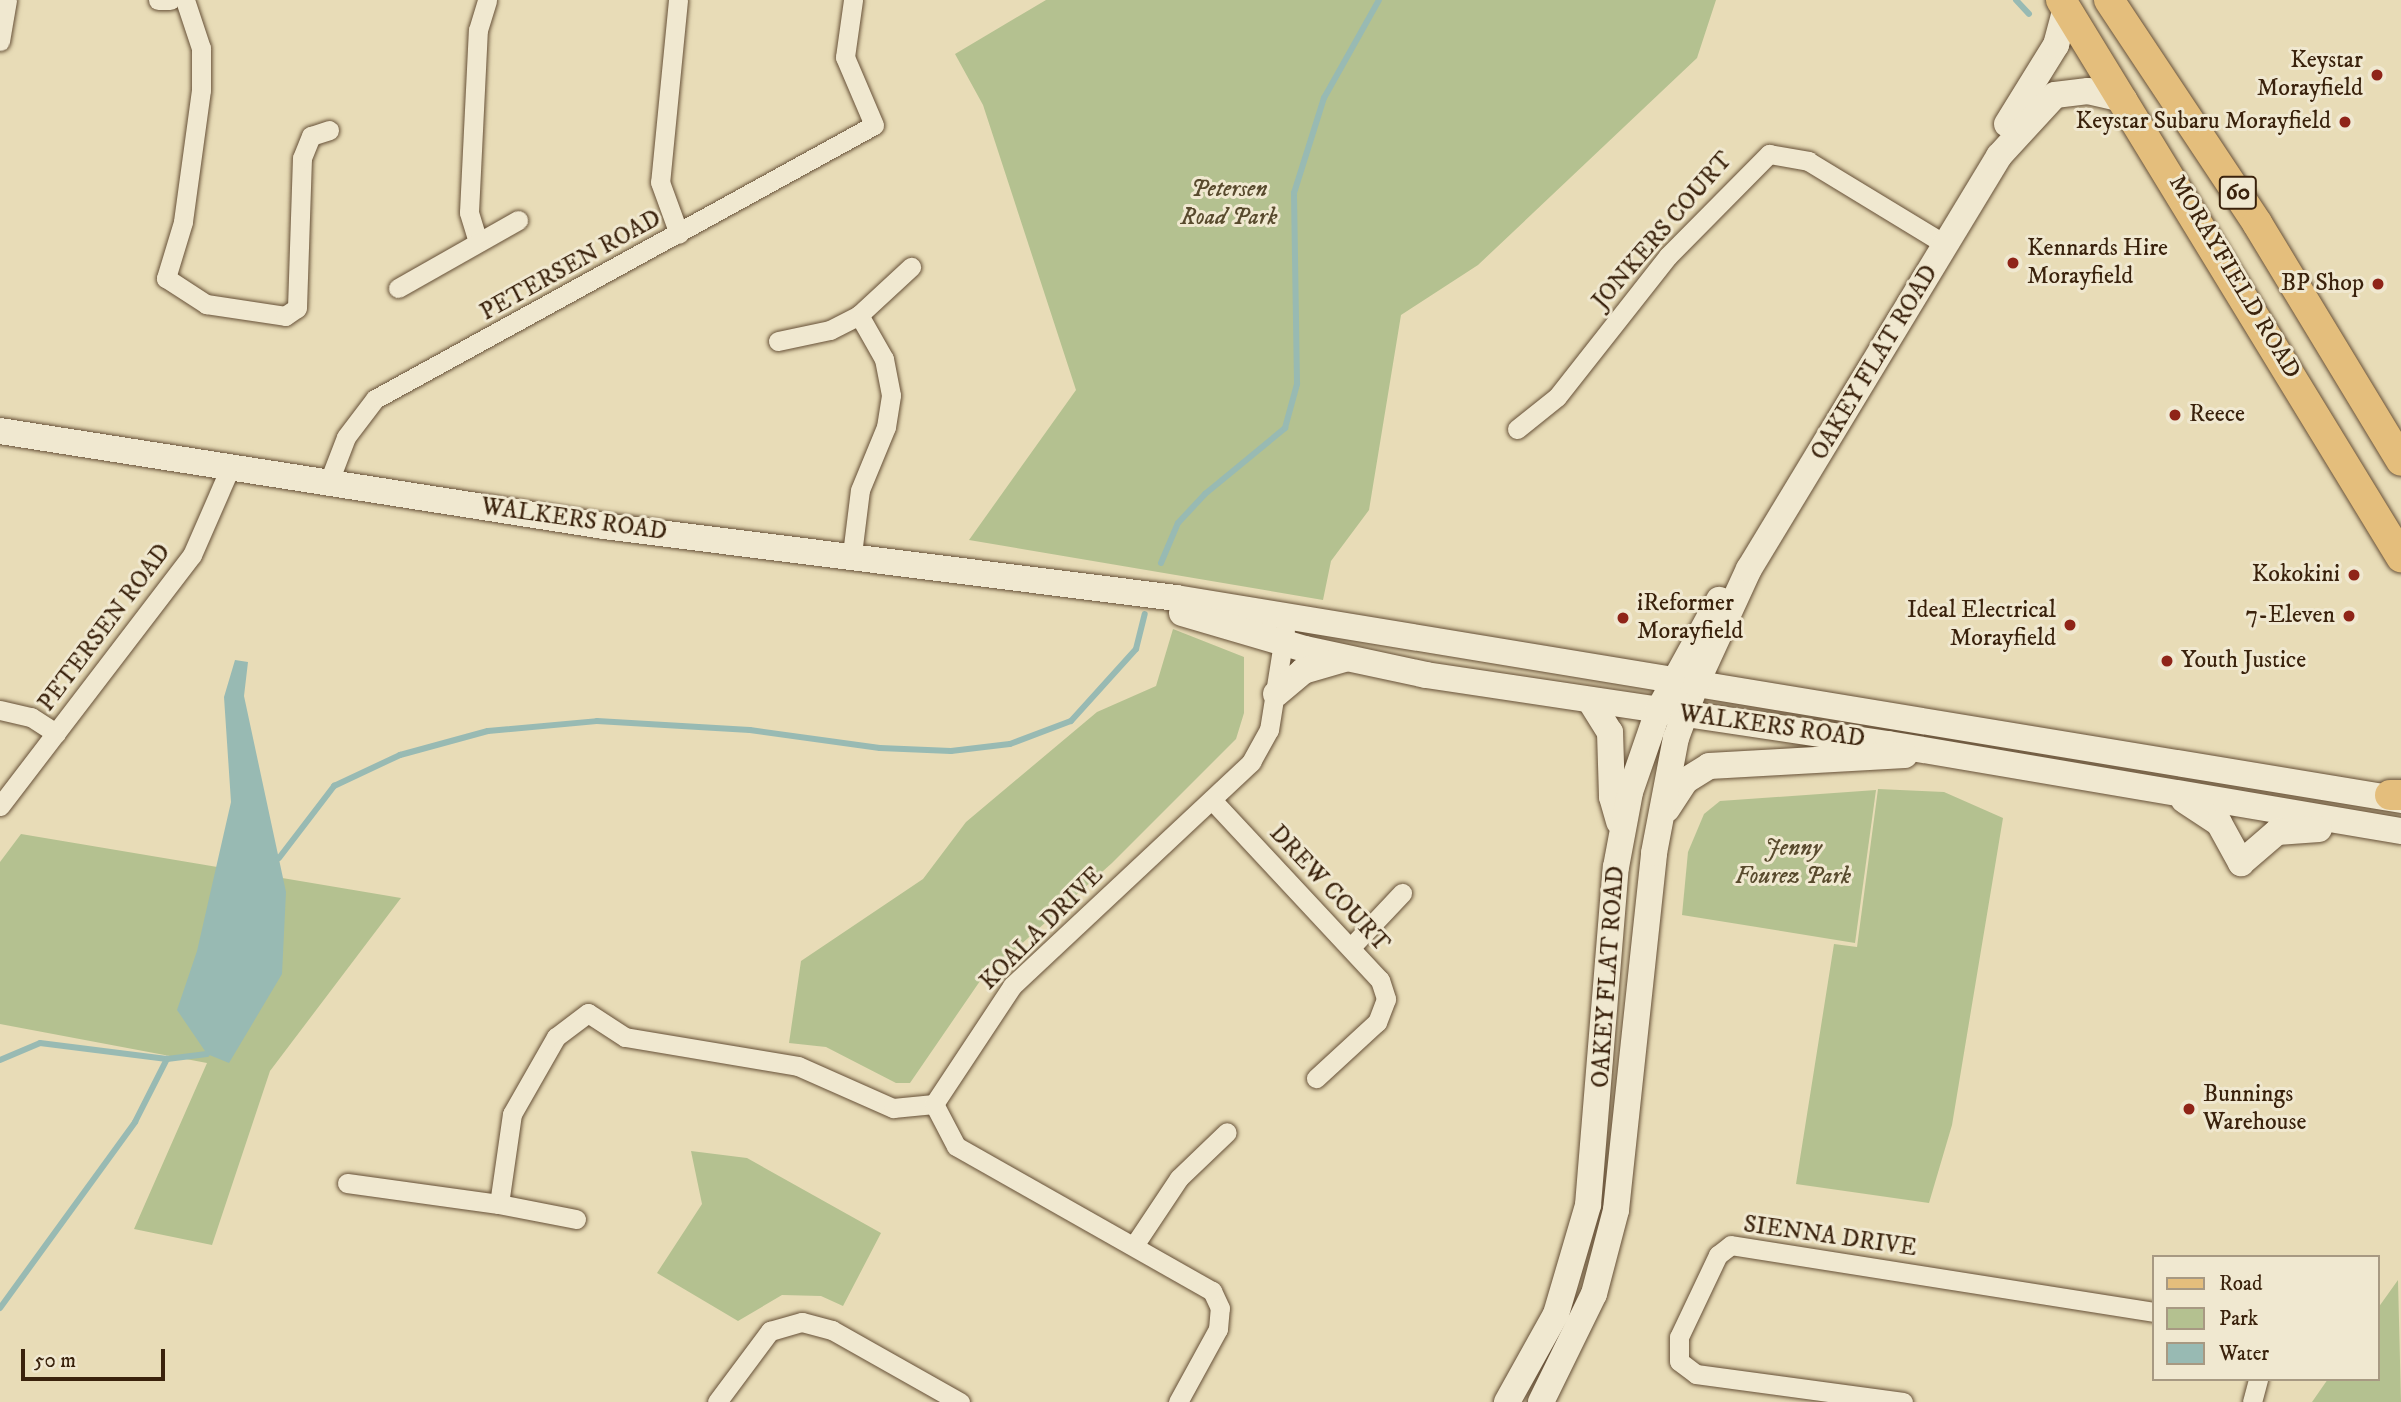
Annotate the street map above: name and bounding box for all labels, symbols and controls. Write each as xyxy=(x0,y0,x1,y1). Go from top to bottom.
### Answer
place label: Keystar Morayfield xyxy=(2257,47,2363,103)
marker: Keystar Morayfield xyxy=(2369,67,2385,83)
place label: Keystar Subaru Morayfield xyxy=(2076,108,2331,136)
marker: Keystar Subaru Morayfield xyxy=(2337,114,2353,130)
street label: JONKERS COURT xyxy=(1587,147,1739,315)
street label: MORAYFIELD ROAD xyxy=(2162,170,2306,384)
road number: 60 xyxy=(2219,174,2257,212)
park label: Petersen Road Park xyxy=(1181,176,1277,232)
street label: PETERSEN ROAD xyxy=(476,204,666,328)
place label: Kennards Hire Morayfield xyxy=(2027,235,2168,291)
marker: Kennards Hire Morayfield xyxy=(2005,255,2021,271)
street label: OAKEY FLAT ROAD xyxy=(1805,260,1945,466)
place label: BP Shop xyxy=(2281,270,2364,298)
marker: BP Shop xyxy=(2370,276,2386,292)
place label: Reece xyxy=(2189,401,2245,429)
marker: Reece xyxy=(2167,407,2183,423)
street label: WALKERS ROAD xyxy=(479,493,669,547)
street label: PETERSEN ROAD xyxy=(33,539,177,717)
place label: Kokokini xyxy=(2252,561,2340,589)
marker: Kokokini xyxy=(2346,567,2362,583)
place label: iReformer Morayfield xyxy=(1637,590,1743,646)
place label: Ideal Electrical Morayfield xyxy=(1907,597,2056,653)
place label: 7-Eleven xyxy=(2246,602,2335,630)
marker: 7-Eleven xyxy=(2341,608,2357,624)
marker: iReformer Morayfield xyxy=(1615,610,1631,626)
marker: Ideal Electrical Morayfield xyxy=(2062,617,2078,633)
place label: Youth Justice xyxy=(2181,647,2306,675)
marker: Youth Justice xyxy=(2159,653,2175,669)
street label: WALKERS ROAD xyxy=(1677,700,1867,754)
street label: DREW COURT xyxy=(1263,819,1395,959)
park label: Jenny Fourez Park xyxy=(1735,835,1851,891)
street label: KOALA DRIVE xyxy=(974,861,1110,997)
street label: OAKEY FLAT ROAD xyxy=(1587,865,1631,1089)
place label: Bunnings Warehouse xyxy=(2203,1081,2306,1137)
marker: Bunnings Warehouse xyxy=(2181,1101,2197,1117)
street label: SIENNA DRIVE xyxy=(1742,1211,1918,1263)
legend xyxy=(2152,1255,2380,1381)
text: Road xyxy=(2219,1271,2263,1297)
text: Park xyxy=(2219,1306,2258,1332)
scale bar xyxy=(24,1336,168,1380)
text: Water xyxy=(2219,1341,2269,1367)
text: 50 m xyxy=(34,1348,76,1374)

